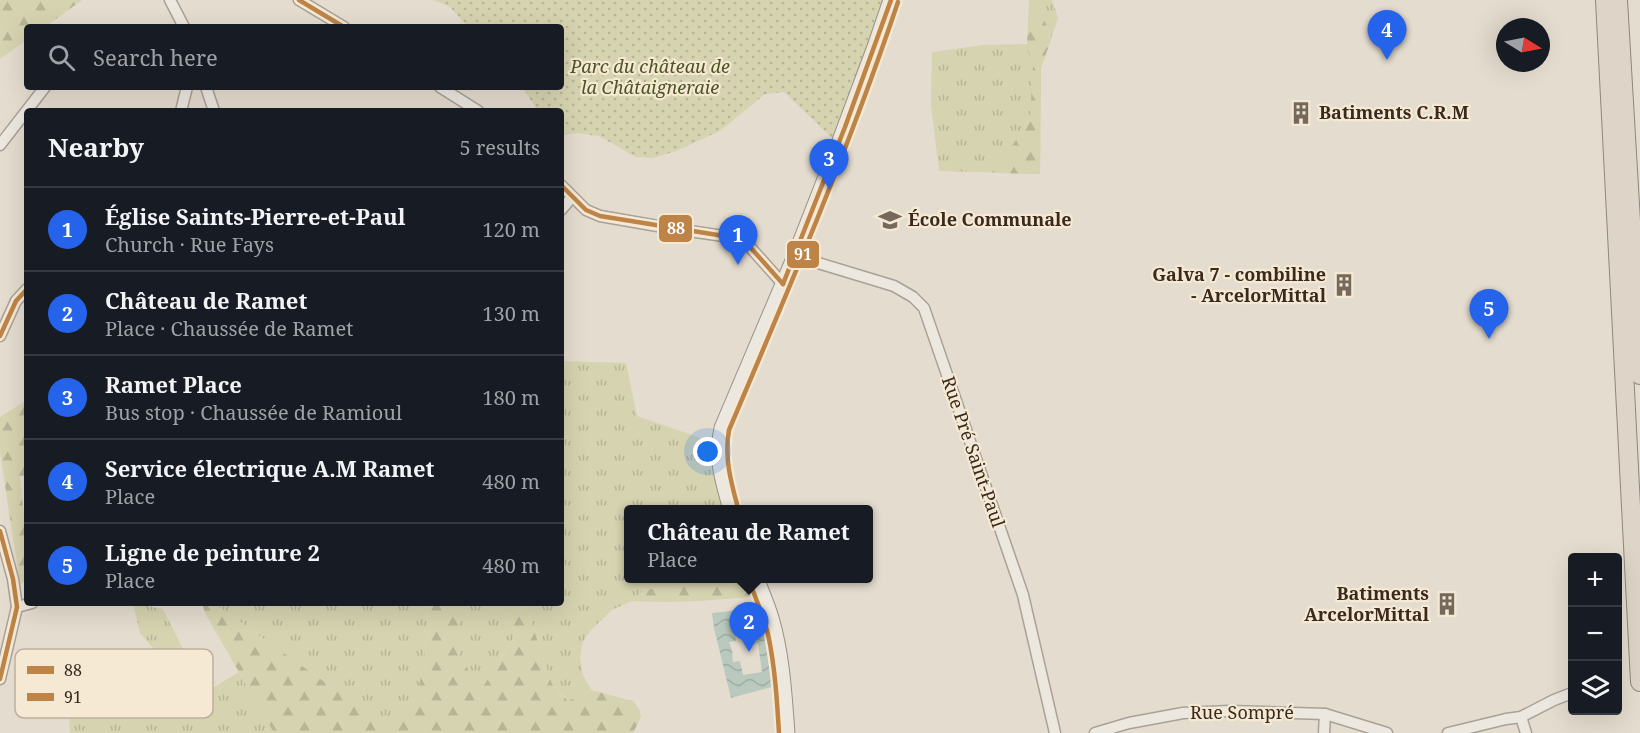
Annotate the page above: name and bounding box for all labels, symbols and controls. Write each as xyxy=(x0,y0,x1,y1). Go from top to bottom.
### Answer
pin: 4 xyxy=(1368,10,1406,60)
north arrow xyxy=(1496,18,1550,72)
search box xyxy=(24,24,564,90)
icon: search xyxy=(45,41,78,74)
text: Search here xyxy=(93,42,218,72)
park label: Parc du château de la Châtaigneraie xyxy=(569,54,730,99)
building icon: Batiments C.R.M xyxy=(1288,100,1314,126)
place label: Batiments C.R.M xyxy=(1319,100,1469,124)
text: Nearby xyxy=(48,129,144,165)
text: 5 results xyxy=(460,134,540,161)
pin: 3 xyxy=(810,140,848,189)
text: Église Saints-Pierre-et-Paul xyxy=(105,201,405,231)
school or university icon: École Communale xyxy=(877,207,903,233)
place label: École Communale xyxy=(908,207,1072,231)
line badge: 88 xyxy=(658,214,693,243)
text: 1 xyxy=(62,216,73,243)
text: 120 m xyxy=(482,216,540,243)
pin: 1 xyxy=(718,216,758,265)
text: 88 xyxy=(667,217,685,239)
text: Church · Rue Fays xyxy=(105,231,274,258)
line badge: 91 xyxy=(786,240,820,269)
text: 91 xyxy=(794,243,812,265)
place label: Galva 7 - combiline - ArcelorMittal xyxy=(1152,262,1327,307)
building icon: Galva 7 - combiline - ArcelorMittal xyxy=(1331,272,1357,298)
text: Château de Ramet xyxy=(105,285,307,315)
pin: 5 xyxy=(1470,290,1508,339)
text: 2 xyxy=(62,300,73,327)
text: 130 m xyxy=(482,300,540,327)
text: Place · Chaussée de Ramet xyxy=(105,315,353,342)
text: Ramet Place xyxy=(105,369,242,399)
street label: Rue Pré Saint-Paul xyxy=(937,373,1011,531)
text: 3 xyxy=(62,384,73,411)
text: 180 m xyxy=(482,384,540,411)
text: Bus stop · Chaussée de Ramioul xyxy=(105,399,402,426)
your location xyxy=(693,437,722,466)
text: Service électrique A.M Ramet xyxy=(105,453,434,483)
text: 4 xyxy=(62,468,73,495)
text: 480 m xyxy=(482,468,540,495)
text: Place xyxy=(105,483,155,510)
popup xyxy=(624,505,873,583)
text: Château de Ramet xyxy=(647,516,850,546)
text: Ligne de peinture 2 xyxy=(105,537,320,567)
text: Place xyxy=(647,546,697,573)
text: 5 xyxy=(62,552,73,579)
text: 480 m xyxy=(482,552,540,579)
map controls xyxy=(1568,553,1622,715)
button: + xyxy=(1568,553,1622,607)
text: Place xyxy=(105,567,155,594)
place label: Batiments ArcelorMittal xyxy=(1304,581,1430,626)
building icon: Batiments ArcelorMittal xyxy=(1434,591,1460,617)
pin: 2 xyxy=(730,602,768,652)
button: − xyxy=(1568,607,1622,661)
legend xyxy=(15,649,213,718)
text: 88 xyxy=(64,659,82,681)
button: layers xyxy=(1568,661,1622,715)
text: 91 xyxy=(64,686,82,708)
street label: Rue Sompré xyxy=(1190,700,1294,724)

